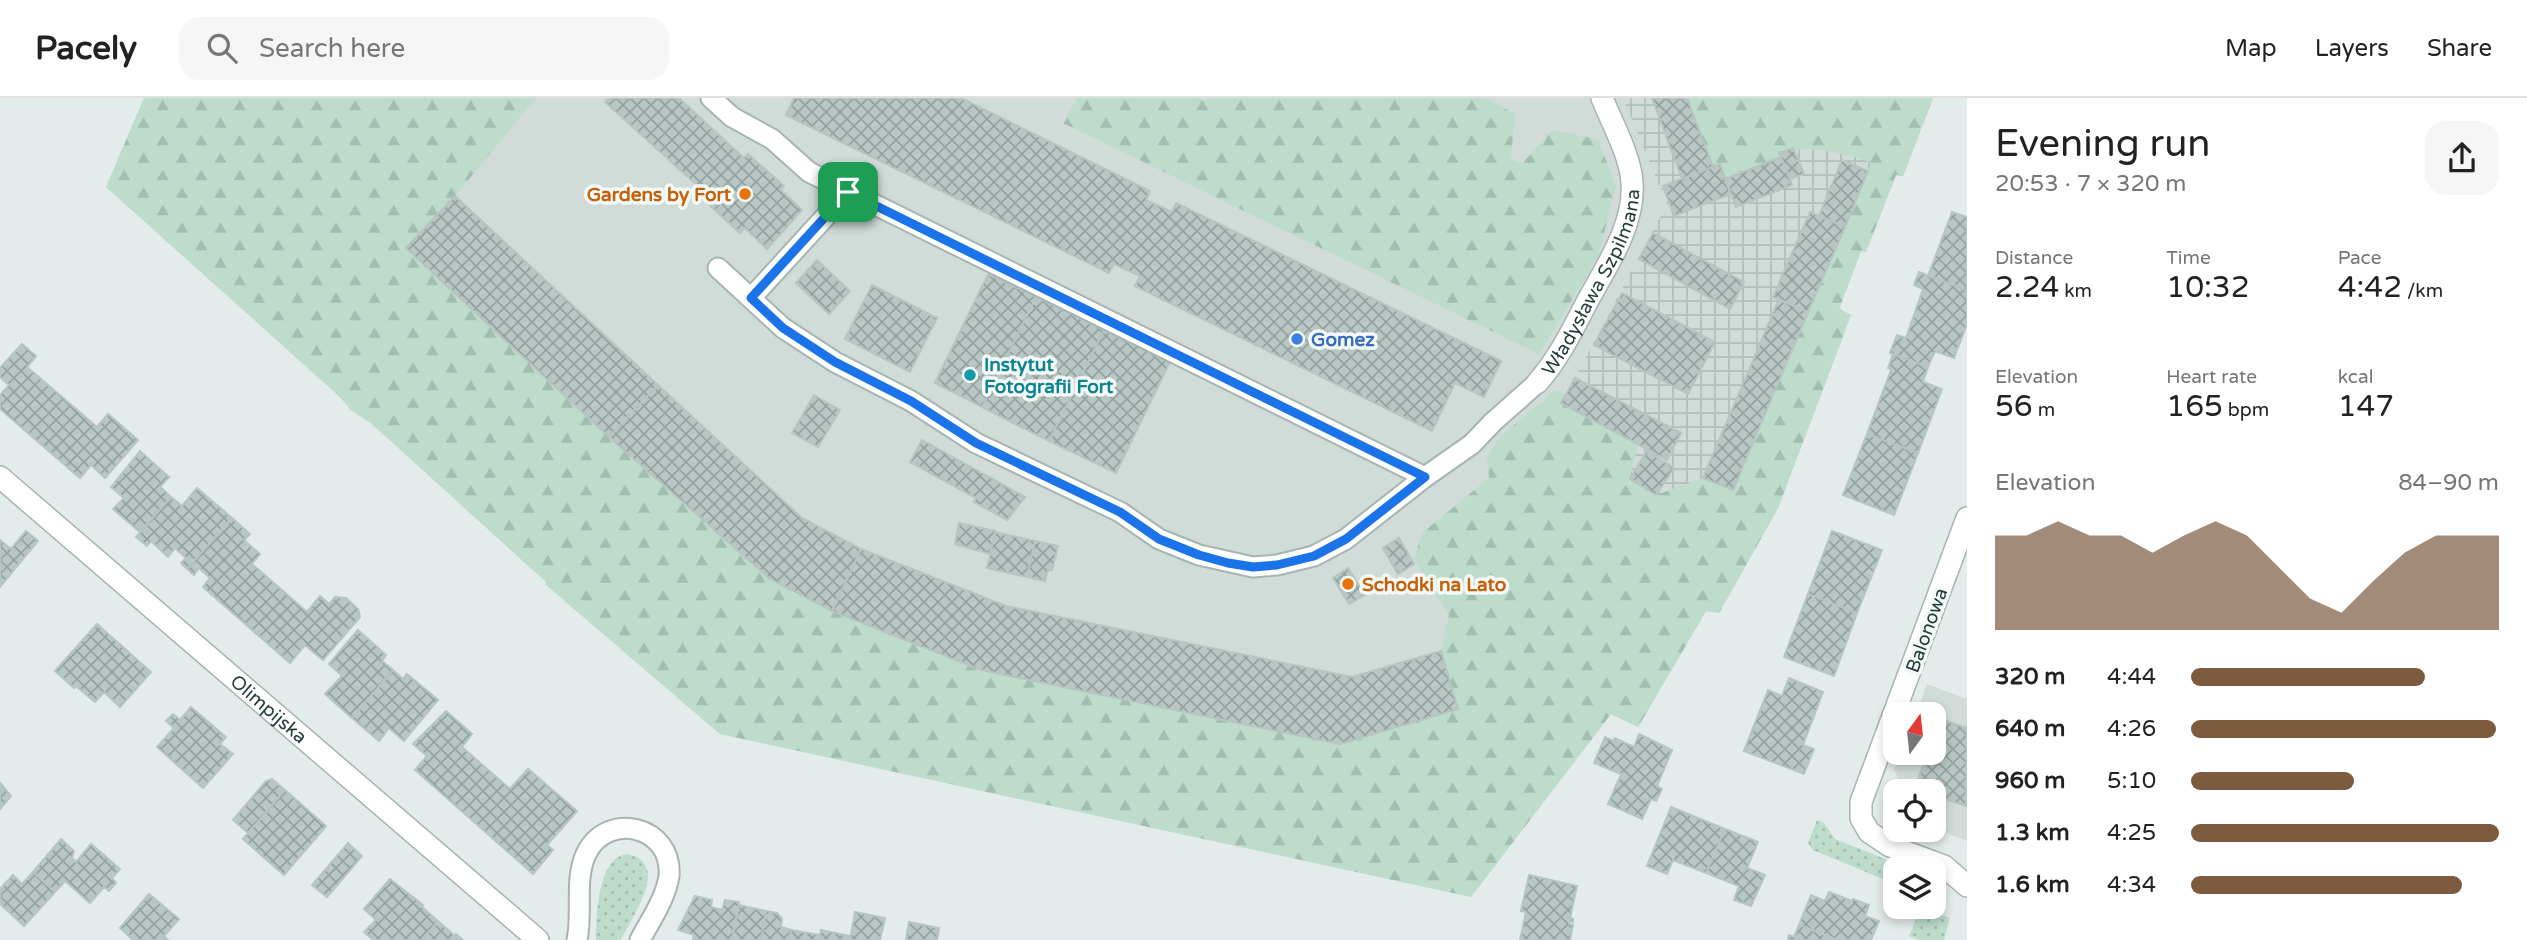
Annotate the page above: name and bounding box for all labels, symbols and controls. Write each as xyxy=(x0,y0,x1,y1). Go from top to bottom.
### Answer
search box xyxy=(179,17,669,80)
text: Pacely xyxy=(35,29,137,68)
icon: search xyxy=(203,29,241,67)
text: Search here xyxy=(259,33,405,64)
text: Map xyxy=(2225,34,2277,63)
text: Layers xyxy=(2315,34,2389,63)
text: Share xyxy=(2427,34,2492,63)
text: Evening run xyxy=(1995,121,2210,167)
button: share xyxy=(2425,121,2499,195)
pin xyxy=(818,162,878,222)
text: 20:53 · 7 × 320 m xyxy=(1995,170,2186,198)
icon: arrive xyxy=(829,173,867,211)
place label: Gardens by Fort xyxy=(587,184,732,207)
marker: Gardens by Fort xyxy=(737,186,753,202)
street label: Władysława Szpilmana xyxy=(1538,188,1644,380)
text: Distance xyxy=(1995,247,2073,269)
text: Time xyxy=(2166,247,2211,269)
text: Pace xyxy=(2338,247,2381,269)
text: 2.24 xyxy=(1995,269,2059,306)
text: 10:32 xyxy=(2166,269,2250,306)
text: 4:42 xyxy=(2338,269,2402,306)
text: km xyxy=(2059,280,2092,302)
text: /km xyxy=(2402,280,2443,302)
place label: Gomez xyxy=(1311,329,1375,351)
marker: Gomez xyxy=(1289,331,1305,347)
place label: Instytut Fotografii Fort xyxy=(984,354,1114,399)
text: Elevation xyxy=(1995,366,2078,388)
text: Heart rate xyxy=(2166,366,2257,388)
text: kcal xyxy=(2338,366,2373,388)
marker: Instytut Fotografii Fort xyxy=(962,367,978,383)
text: 56 xyxy=(1995,388,2033,425)
text: 165 xyxy=(2166,388,2223,425)
text: 147 xyxy=(2338,388,2394,425)
text: m xyxy=(2033,399,2055,421)
text: bpm xyxy=(2223,399,2269,421)
text: Elevation xyxy=(1995,469,2096,497)
text: 84–90 m xyxy=(2398,469,2499,497)
place label: Schodki na Lato xyxy=(1362,574,1506,596)
marker: Schodki na Lato xyxy=(1340,576,1356,592)
street label: Balonowa xyxy=(1901,585,1952,676)
text: 320 m xyxy=(1995,663,2065,691)
text: 4:44 xyxy=(2107,663,2156,691)
street label: Olimpijska xyxy=(226,670,311,748)
north arrow xyxy=(1883,702,1946,765)
map controls xyxy=(1883,702,1946,919)
text: 640 m xyxy=(1995,715,2065,743)
text: 4:26 xyxy=(2107,715,2156,743)
text: 960 m xyxy=(1995,767,2065,795)
text: 5:10 xyxy=(2107,767,2156,795)
button: locate xyxy=(1883,779,1946,842)
text: 1.3 km xyxy=(1995,819,2070,847)
text: 4:25 xyxy=(2107,819,2156,847)
button: layers xyxy=(1883,856,1946,919)
text: 1.6 km xyxy=(1995,871,2070,899)
text: 4:34 xyxy=(2107,871,2156,899)

